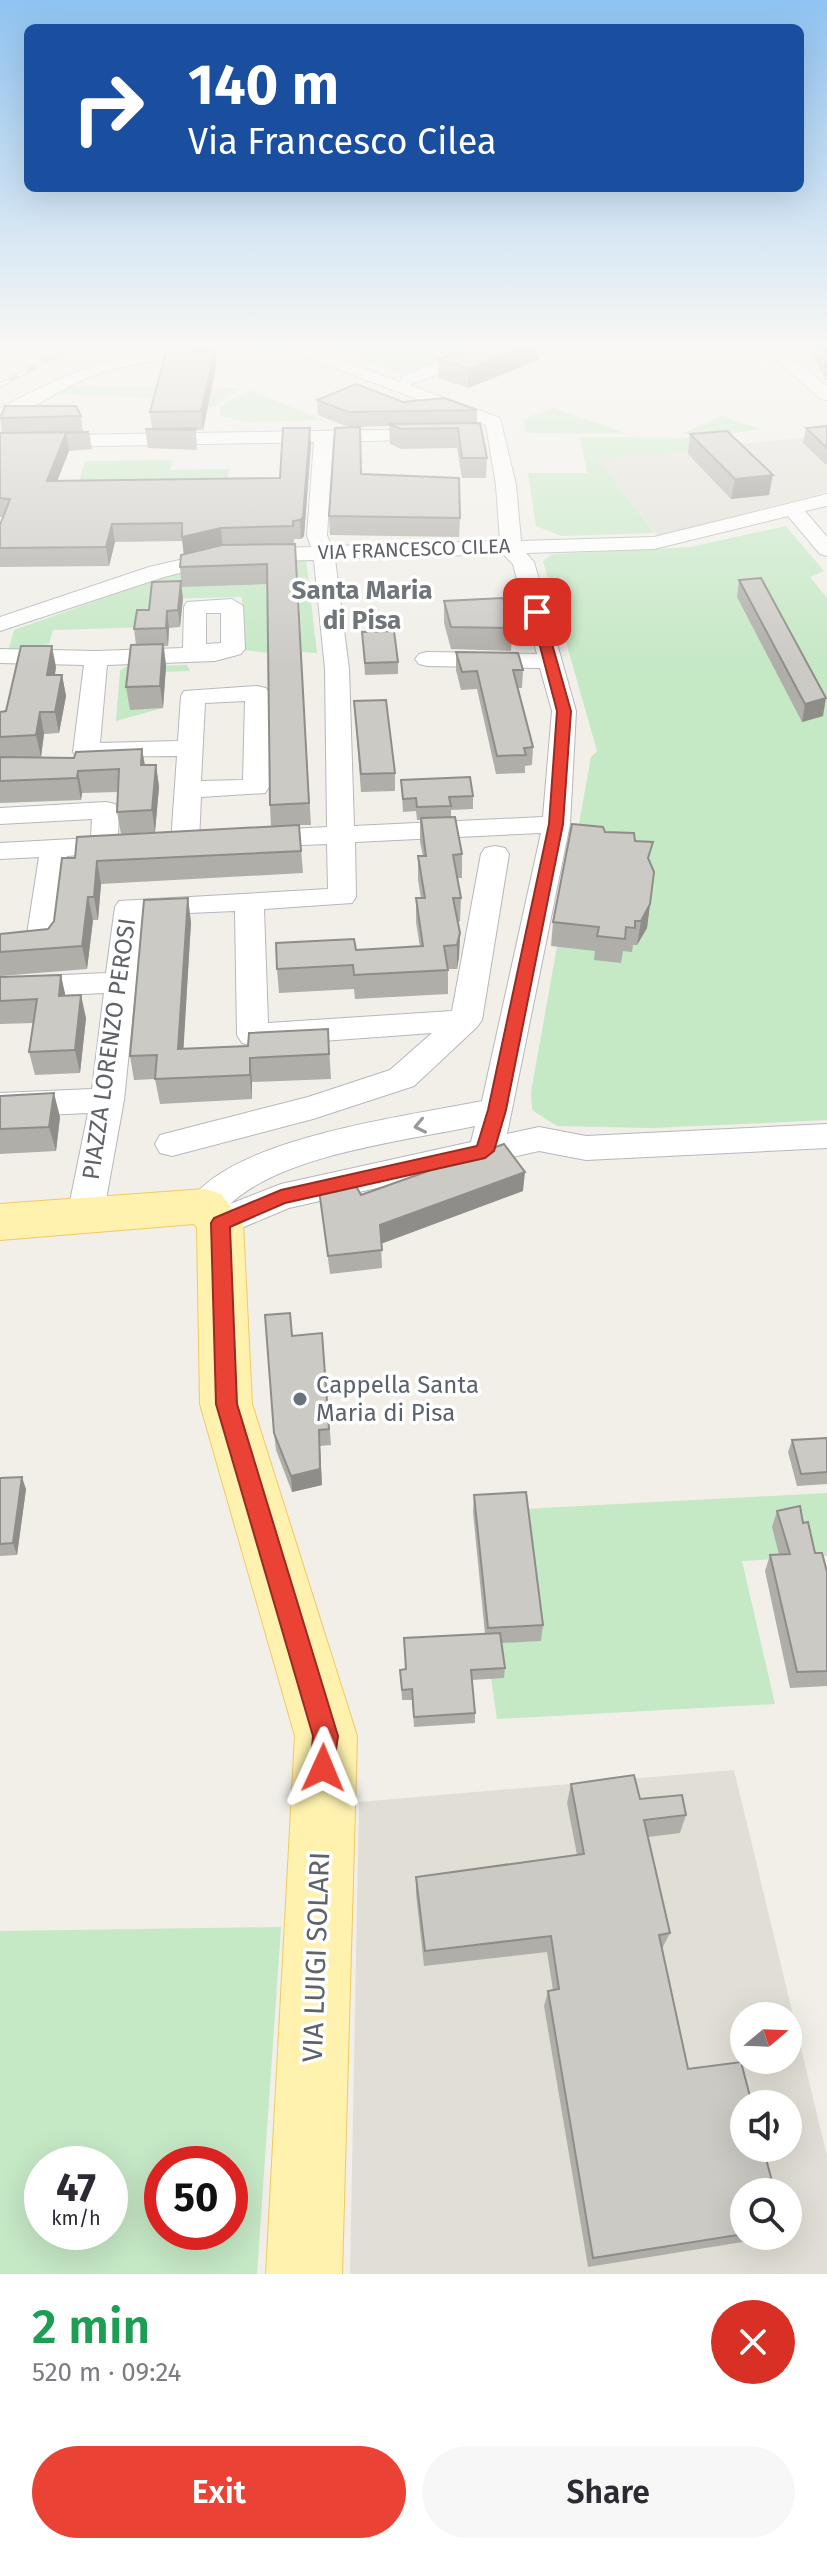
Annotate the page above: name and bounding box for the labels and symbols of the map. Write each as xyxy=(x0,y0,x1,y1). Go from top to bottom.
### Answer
street label: VIA FRANCESCO CILEA xyxy=(317,534,511,564)
district label: Santa Maria di Pisa xyxy=(292,575,432,636)
pin xyxy=(503,578,571,646)
street label: PIAZZA LORENZO PEROSI xyxy=(77,916,141,1182)
one-way arrow xyxy=(414,1117,428,1134)
place label: Cappella Santa Maria di Pisa xyxy=(316,1371,479,1427)
marker: Cappella Santa Maria di Pisa xyxy=(291,1390,309,1408)
position arrow xyxy=(281,1726,365,1810)
street label: VIA LUIGI SOLARI xyxy=(296,1851,336,2063)
north arrow xyxy=(730,2002,802,2074)
speed limit sign: 50 xyxy=(144,2146,248,2250)

